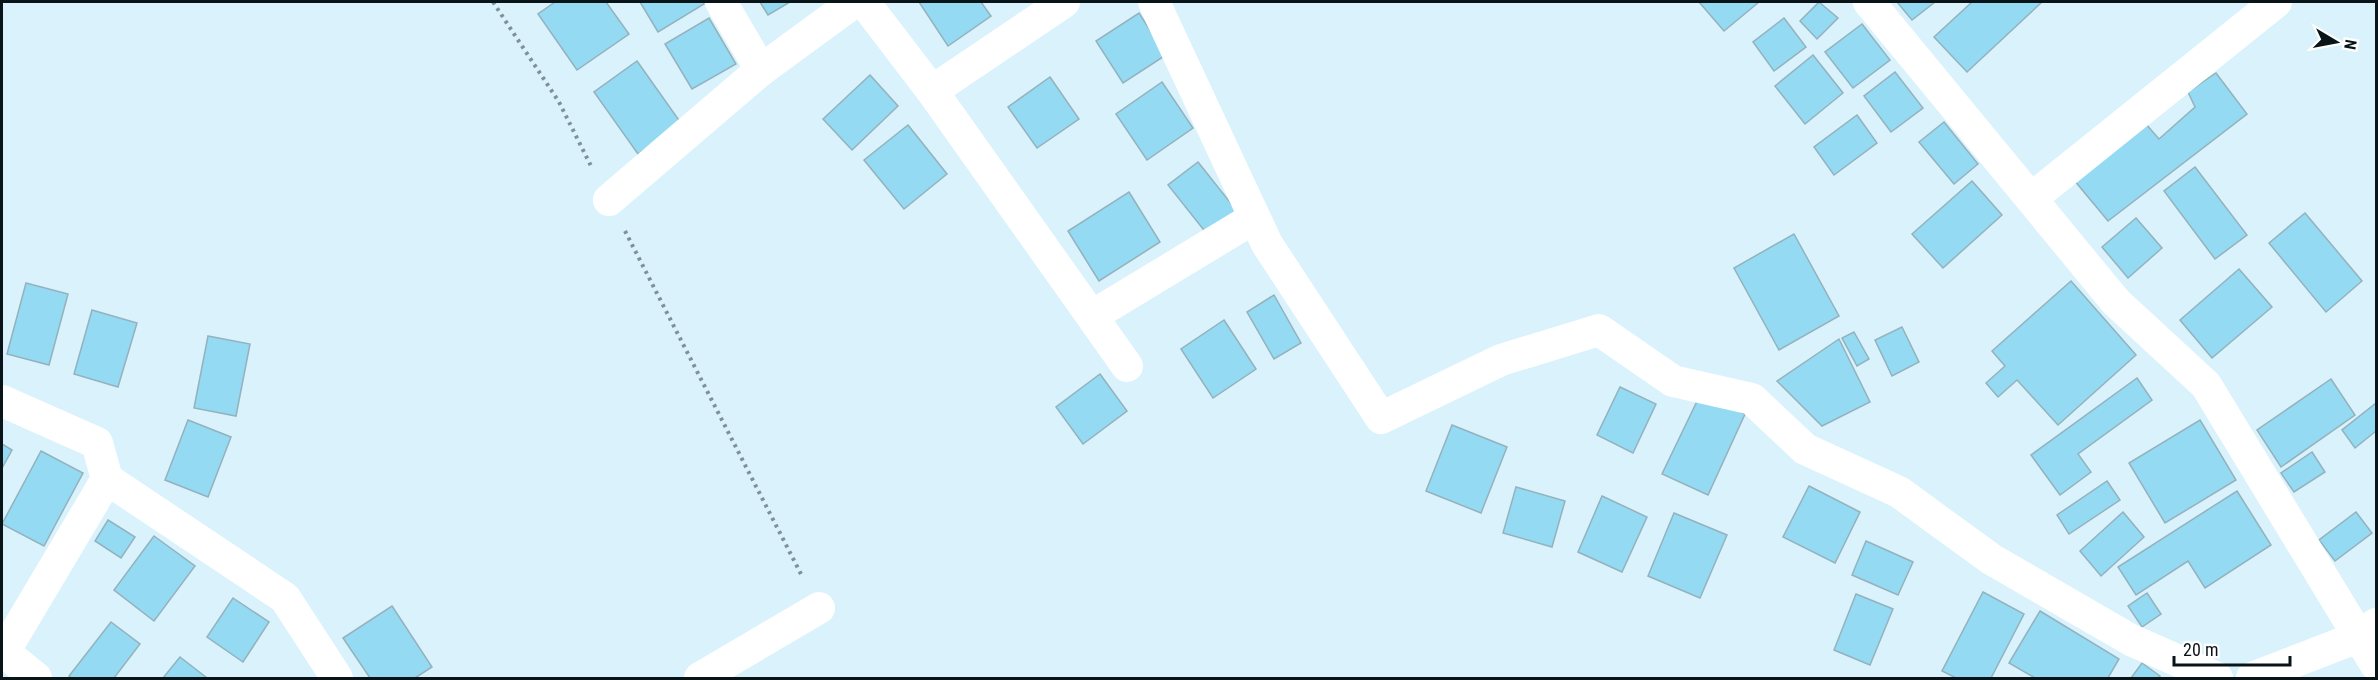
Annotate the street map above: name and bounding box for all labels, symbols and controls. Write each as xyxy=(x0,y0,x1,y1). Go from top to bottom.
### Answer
north arrow xyxy=(2306,12,2366,72)
text: N xyxy=(2340,38,2360,51)
scale bar xyxy=(2174,629,2290,667)
text: 20 m xyxy=(2183,639,2218,660)

